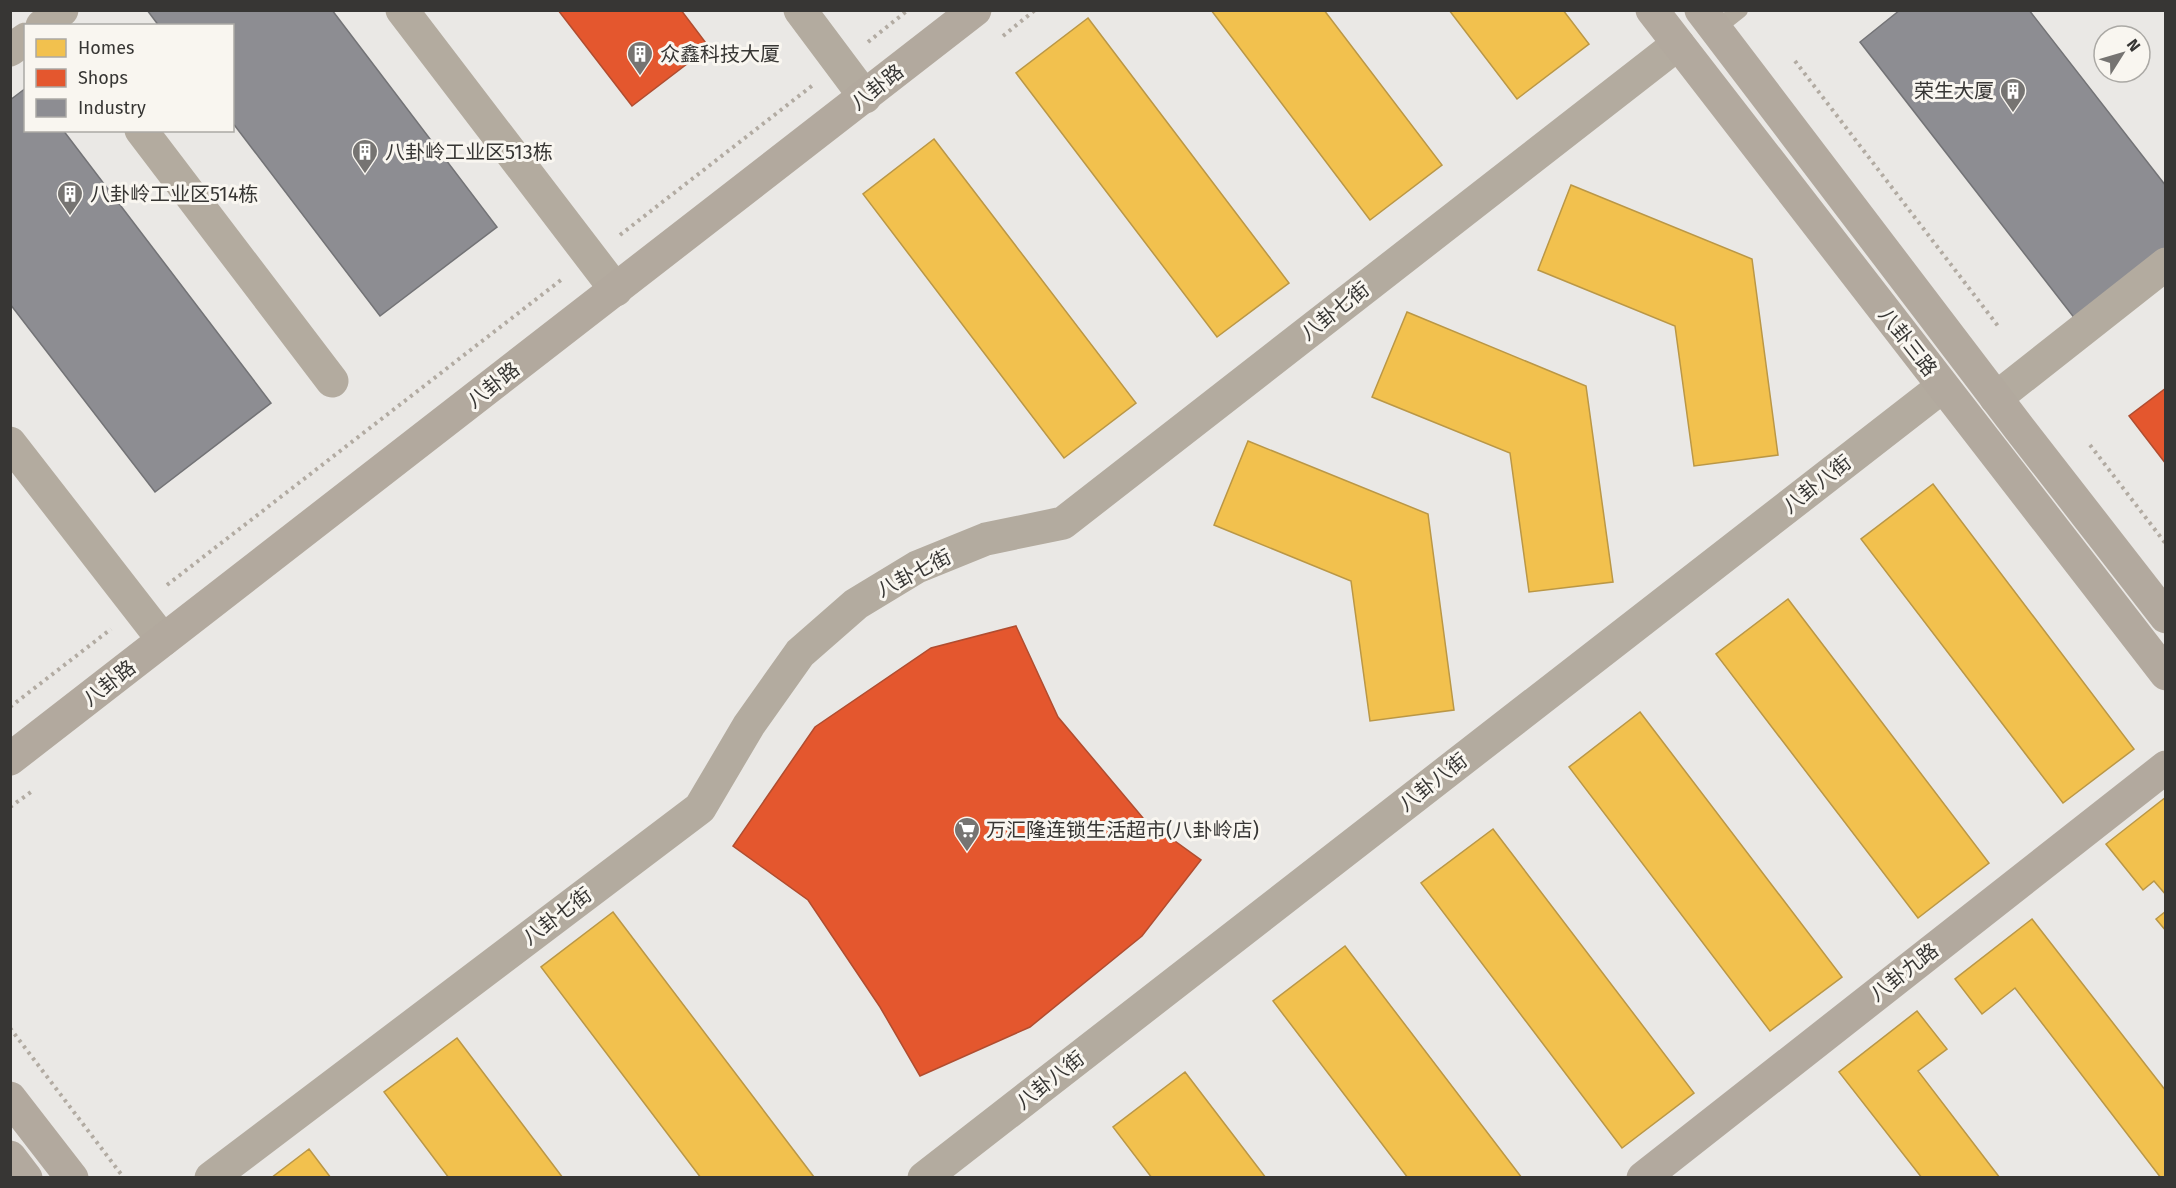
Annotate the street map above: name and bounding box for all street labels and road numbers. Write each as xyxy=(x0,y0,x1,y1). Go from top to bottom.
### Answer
street label: 八卦路 xyxy=(846,59,908,115)
street label: 八卦七街 xyxy=(1296,277,1374,345)
street label: 八卦三路 xyxy=(1874,303,1942,381)
street label: 八卦路 xyxy=(462,357,524,413)
street label: 八卦八街 xyxy=(1778,450,1856,518)
street label: 八卦七街 xyxy=(873,544,955,602)
street label: 八卦路 xyxy=(78,655,140,711)
street label: 八卦八街 xyxy=(1394,748,1472,816)
street label: 八卦七街 xyxy=(518,882,596,950)
street label: 八卦九路 xyxy=(1865,938,1943,1006)
street label: 八卦八街 xyxy=(1011,1046,1089,1114)

